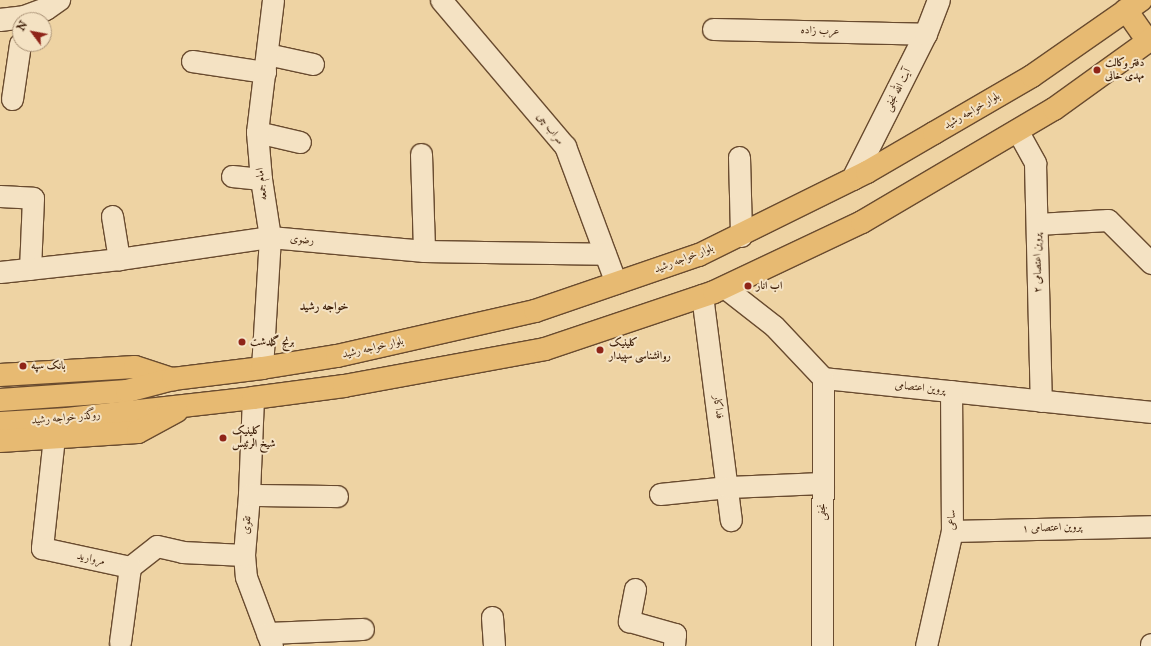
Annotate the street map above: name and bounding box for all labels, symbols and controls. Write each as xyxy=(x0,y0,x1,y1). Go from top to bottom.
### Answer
north arrow xyxy=(12,12,52,52)
text: N xyxy=(14,18,30,33)
street label: عرب زاده xyxy=(800,24,840,38)
place label: دفتر وکالت مهدی خانی xyxy=(1105,57,1145,83)
marker: دفتر وکالت مهدی خانی xyxy=(1092,65,1102,75)
street label: آیت الله نجفی xyxy=(882,66,914,114)
street label: بلوار خواجه رشید xyxy=(942,90,1002,132)
street label: سراب چی xyxy=(533,111,567,147)
street label: امام جمعه xyxy=(253,167,271,201)
street label: رضوی xyxy=(289,232,315,248)
street label: پروین اعتصامی ۲ xyxy=(1031,233,1045,293)
street label: بلوار خواجه رشید xyxy=(652,242,716,276)
place label: اب انار xyxy=(756,279,782,293)
marker: اب انار xyxy=(743,281,753,291)
district label: خواجه رشید xyxy=(299,300,349,314)
place label: برنج گلدشت xyxy=(250,335,294,349)
street label: بلوار خواجه رشید xyxy=(341,335,405,361)
marker: برنج گلدشت xyxy=(237,337,247,347)
place label: کلینیک روانشناسی سپیدار xyxy=(609,337,671,363)
marker: کلینیک روانشناسی سپیدار xyxy=(594,344,606,356)
place label: بانک سپه xyxy=(31,359,66,373)
marker: بانک سپه xyxy=(18,361,28,371)
street label: پروین اعتصامی xyxy=(894,379,946,397)
street label: فداکار xyxy=(710,394,726,420)
street label: روگذر خواجه رشید xyxy=(31,408,101,428)
place label: کلینیک شیخ الرئیس xyxy=(232,425,276,451)
marker: کلینیک شیخ الرئیس xyxy=(217,432,229,444)
street label: نجفی xyxy=(815,504,829,520)
street label: ساعی xyxy=(945,510,959,530)
street label: تقوی xyxy=(240,515,254,535)
street label: پروین اعتصامی ۱ xyxy=(1022,520,1082,536)
street label: مروارید xyxy=(76,550,106,568)

